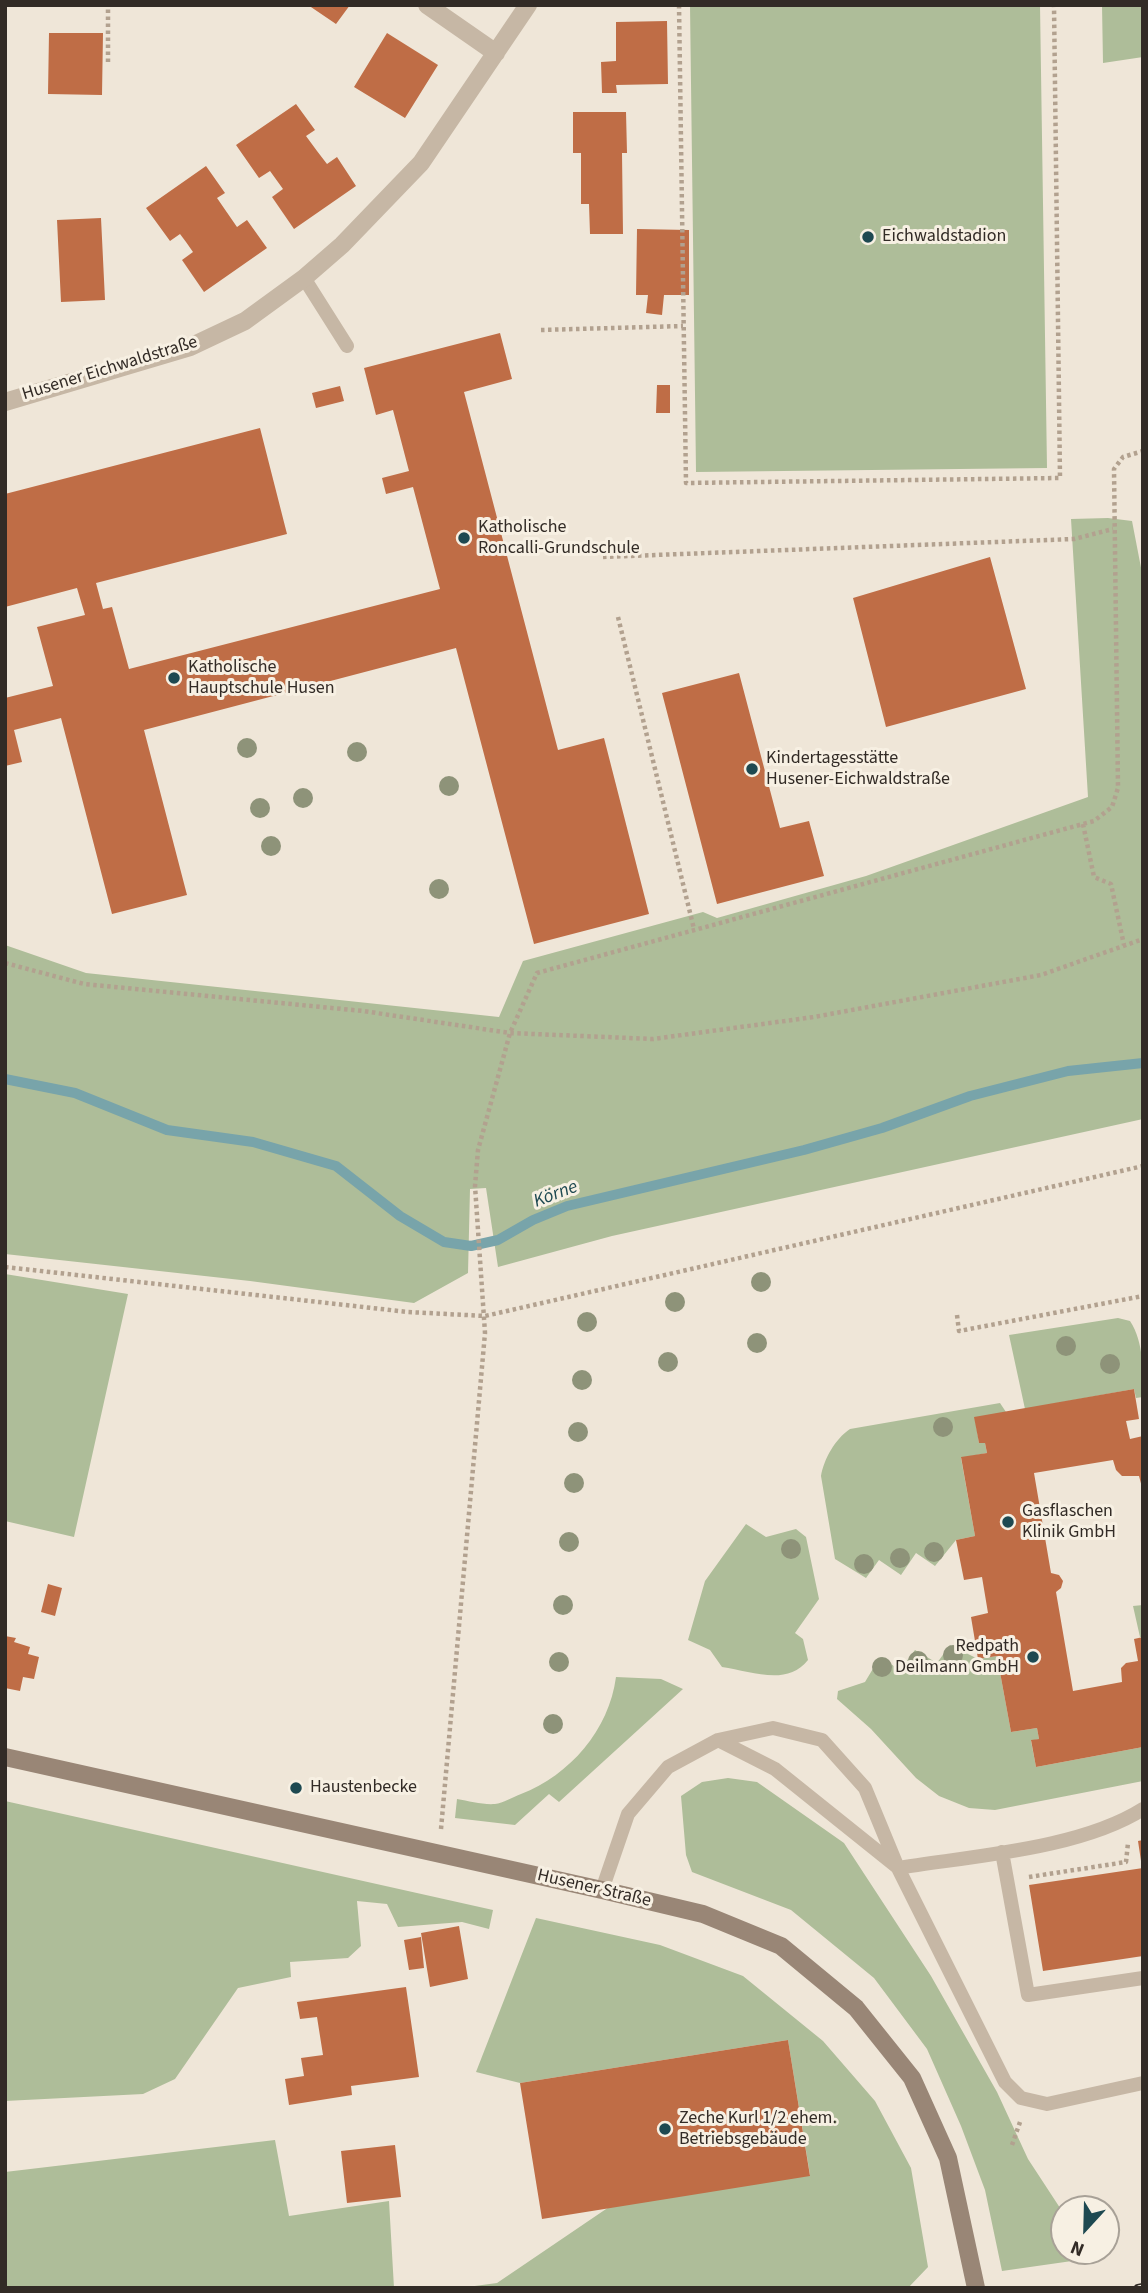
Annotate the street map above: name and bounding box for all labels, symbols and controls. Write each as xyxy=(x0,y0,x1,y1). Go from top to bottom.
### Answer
place label: Eichwaldstadion xyxy=(882,226,1006,248)
marker: Eichwaldstadion xyxy=(860,229,876,245)
street label: Husener Eichwaldstraße xyxy=(20,332,200,406)
place label: Katholische Roncalli-Grundschule xyxy=(478,517,640,560)
marker: Katholische Roncalli-Grundschule xyxy=(456,530,472,546)
place label: Katholische Hauptschule Husen xyxy=(188,657,334,700)
marker: Katholische Hauptschule Husen xyxy=(166,670,182,686)
place label: Kindertagesstätte Husener-Eichwaldstraße xyxy=(766,748,950,790)
marker: Kindertagesstätte Husener-Eichwaldstraße xyxy=(744,761,760,777)
water label: Körne xyxy=(531,1176,581,1214)
place label: Gasflaschen Klinik GmbH xyxy=(1022,1501,1116,1544)
marker: Gasflaschen Klinik GmbH xyxy=(1000,1514,1016,1530)
place label: Redpath Deilmann GmbH xyxy=(895,1636,1019,1678)
marker: Redpath Deilmann GmbH xyxy=(1025,1649,1041,1665)
place label: Haustenbecke xyxy=(310,1777,417,1799)
marker: Haustenbecke xyxy=(288,1780,304,1796)
street label: Husener Straße xyxy=(535,1865,653,1913)
place label: Zeche Kurl 1/2 ehem. Betriebsgebäude xyxy=(679,2108,837,2150)
marker: Zeche Kurl 1/2 ehem. Betriebsgebäude xyxy=(657,2121,673,2137)
north arrow xyxy=(1050,2195,1120,2265)
text: N xyxy=(1067,2233,1089,2263)

